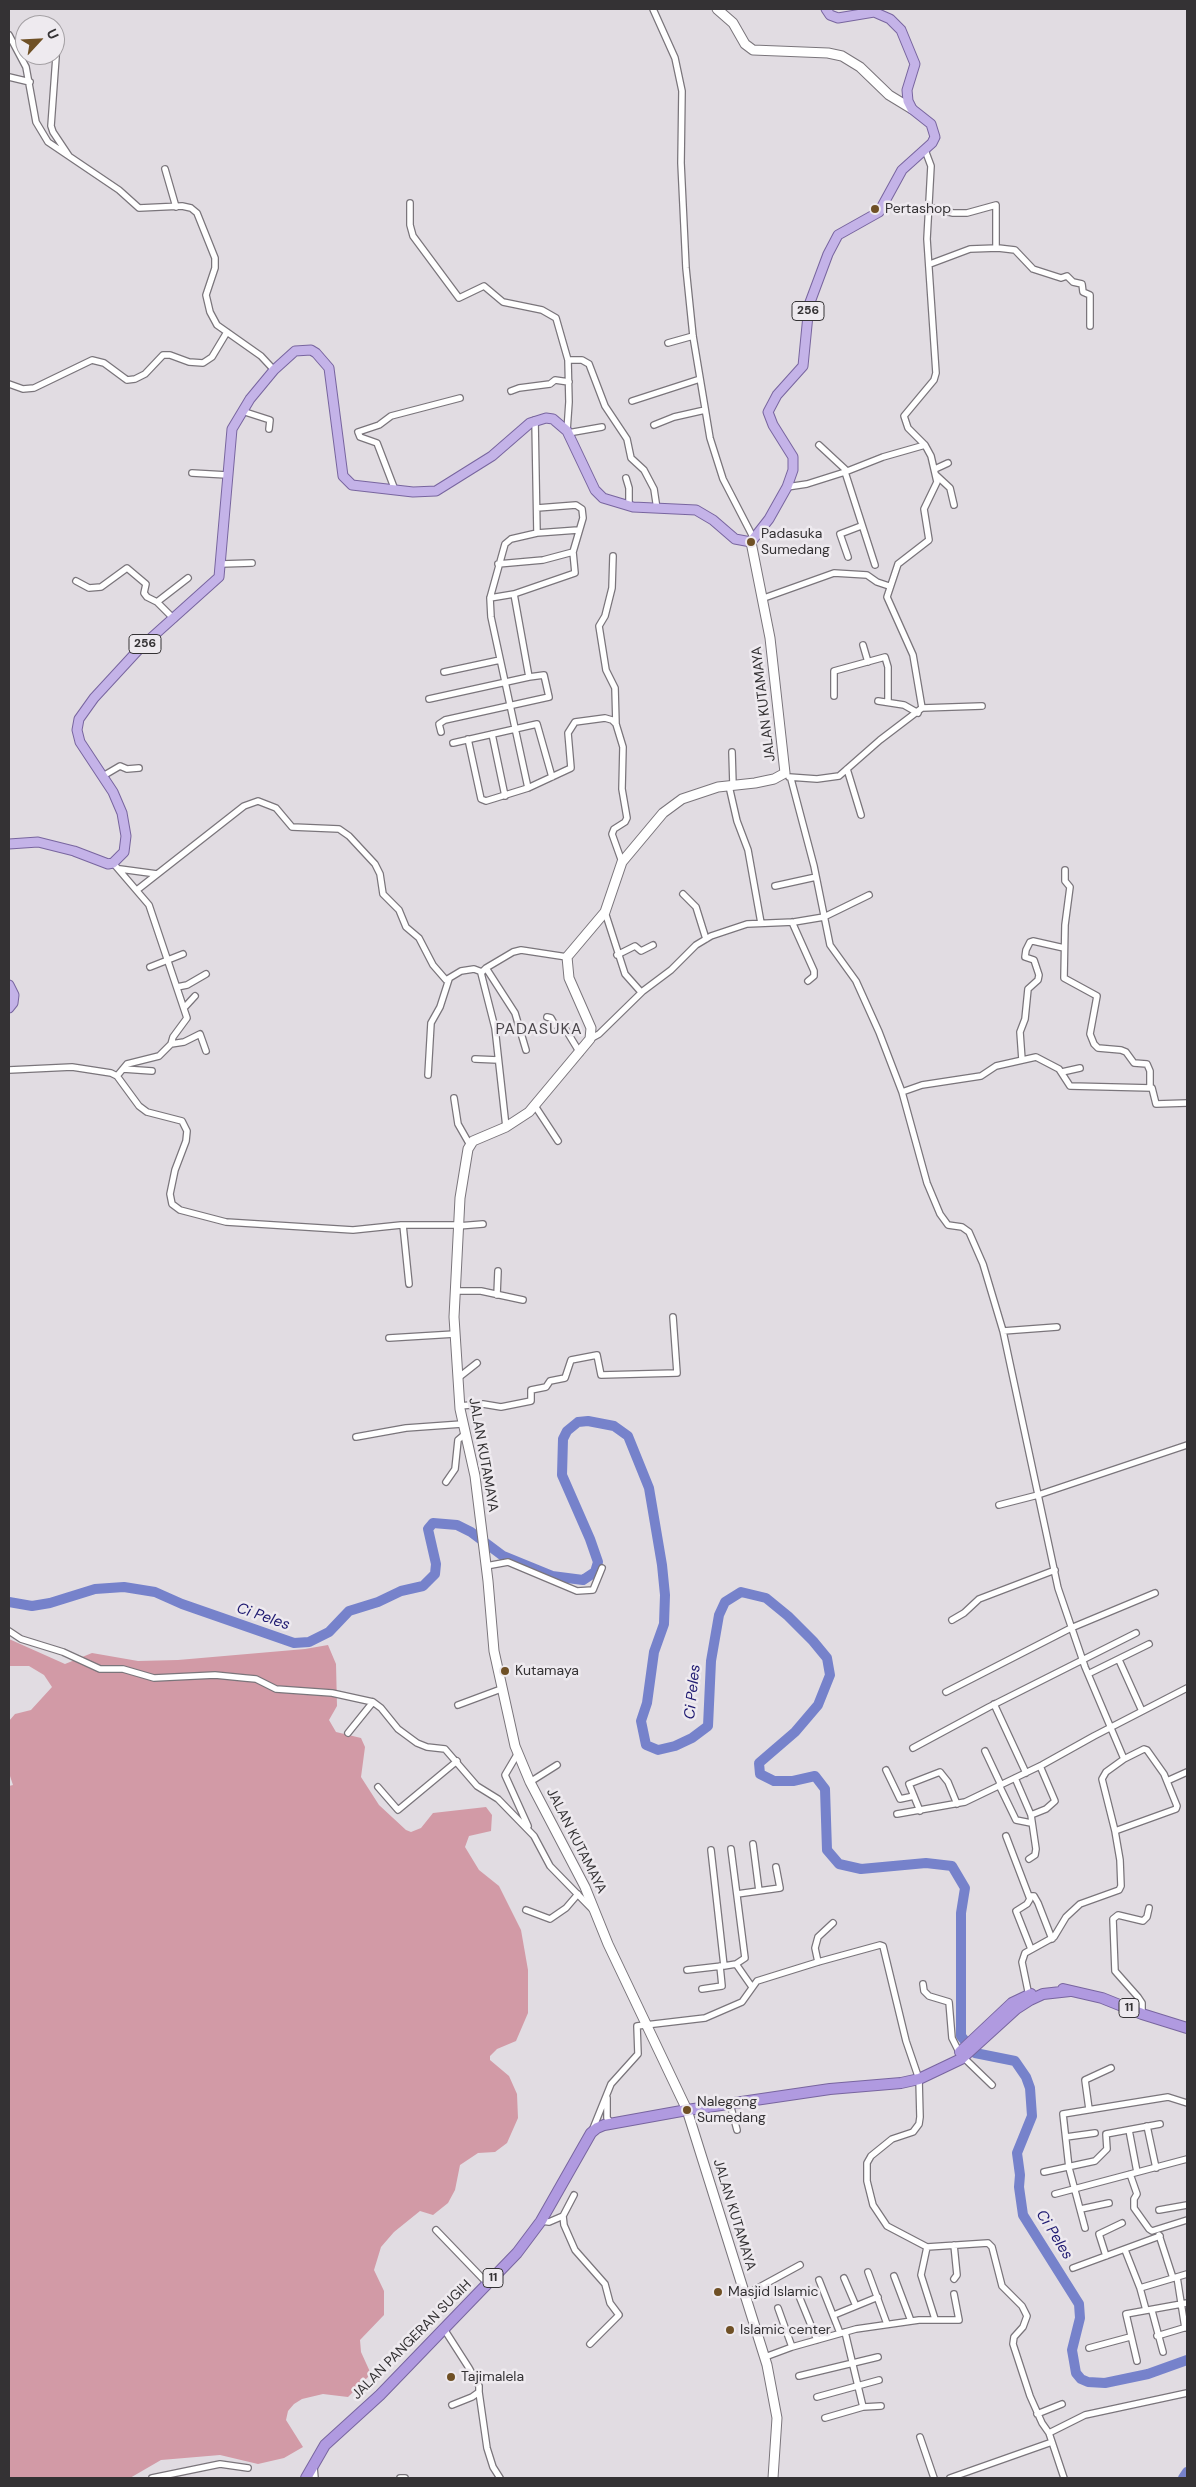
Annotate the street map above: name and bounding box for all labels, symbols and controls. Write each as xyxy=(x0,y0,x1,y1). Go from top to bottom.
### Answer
north arrow xyxy=(15,15,65,65)
text: U xyxy=(43,26,63,42)
place label: Pertashop xyxy=(885,201,951,217)
marker: Pertashop xyxy=(869,203,881,215)
road number: 256 xyxy=(792,302,824,321)
place label: Padasuka Sumedang xyxy=(761,526,830,558)
marker: Padasuka Sumedang xyxy=(745,536,757,548)
road number: 256 xyxy=(129,634,161,654)
street label: JALAN KUTAMAYA xyxy=(749,646,779,762)
district label: PADASUKA xyxy=(494,1020,584,1040)
street label: JALAN KUTAMAYA xyxy=(465,1397,501,1513)
water label: Ci Peles xyxy=(234,1600,292,1634)
place label: Kutamaya xyxy=(515,1663,579,1679)
water label: Ci Peles xyxy=(681,1664,705,1720)
marker: Kutamaya xyxy=(499,1665,511,1677)
street label: JALAN KUTAMAYA xyxy=(542,1786,610,1896)
road number: 11 xyxy=(1119,1999,1139,2018)
place label: Nalegong Sumedang xyxy=(697,2094,766,2126)
marker: Nalegong Sumedang xyxy=(681,2104,693,2116)
street label: JALAN KUTAMAYA xyxy=(709,2157,759,2273)
water label: Ci Peles xyxy=(1032,2207,1076,2263)
road number: 11 xyxy=(483,2268,503,2288)
street label: JALAN PANGERAN SUGIH xyxy=(349,2277,475,2403)
place label: Masjid Islamic xyxy=(728,2284,819,2300)
marker: Masjid Islamic xyxy=(712,2286,724,2298)
place label: Islamic center xyxy=(740,2322,831,2338)
marker: Islamic center xyxy=(724,2324,736,2336)
place label: Tajimalela xyxy=(461,2369,524,2385)
marker: Tajimalela xyxy=(445,2371,457,2383)

